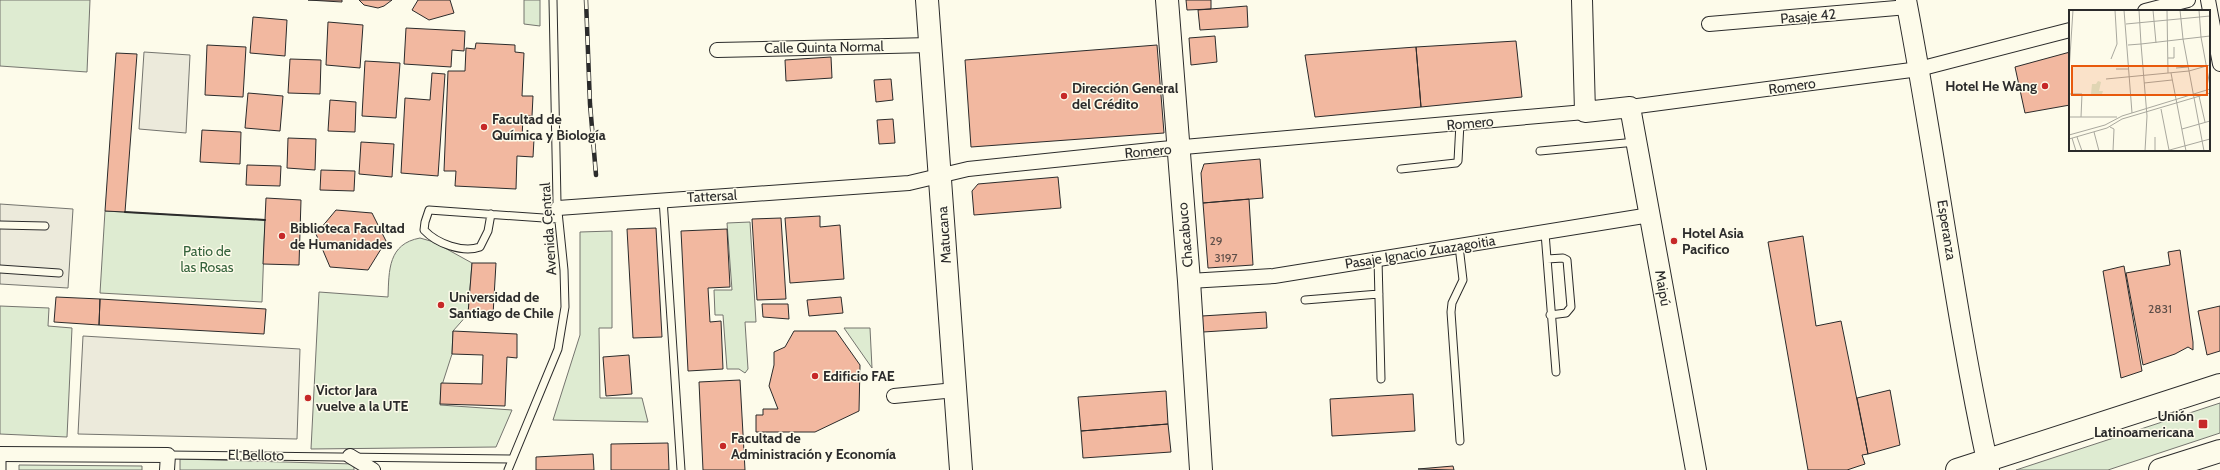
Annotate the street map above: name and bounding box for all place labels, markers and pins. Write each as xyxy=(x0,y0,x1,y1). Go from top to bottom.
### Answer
place label: Hotel He Wang xyxy=(1945,77,2037,95)
place label: Dirección General del Crédito xyxy=(1072,79,1179,113)
marker: Hotel He Wang xyxy=(2040,81,2050,91)
marker: Dirección General del Crédito xyxy=(1059,91,1069,101)
place label: Facultad de Química y Biología xyxy=(492,110,606,144)
marker: Facultad de Química y Biología xyxy=(479,122,489,132)
place label: Biblioteca Facultad de Humanidades xyxy=(290,219,405,253)
place label: Hotel Asia Pacifico xyxy=(1682,224,1744,258)
marker: Biblioteca Facultad de Humanidades xyxy=(277,231,287,241)
marker: Hotel Asia Pacifico xyxy=(1669,236,1679,246)
place label: Universidad de Santiago de Chile xyxy=(449,288,554,322)
marker: Universidad de Santiago de Chile xyxy=(436,300,446,310)
place label: Edificio FAE xyxy=(823,367,895,385)
marker: Edificio FAE xyxy=(810,371,820,381)
place label: Victor Jara vuelve a la UTE xyxy=(316,381,408,415)
marker: Victor Jara vuelve a la UTE xyxy=(303,393,313,403)
place label: Unión Latinoamericana xyxy=(2094,407,2194,441)
marker: Unión Latinoamericana xyxy=(2197,418,2209,430)
place label: Facultad de Administración y Economía xyxy=(731,429,896,463)
marker: Facultad de Administración y Economía xyxy=(718,441,728,451)

